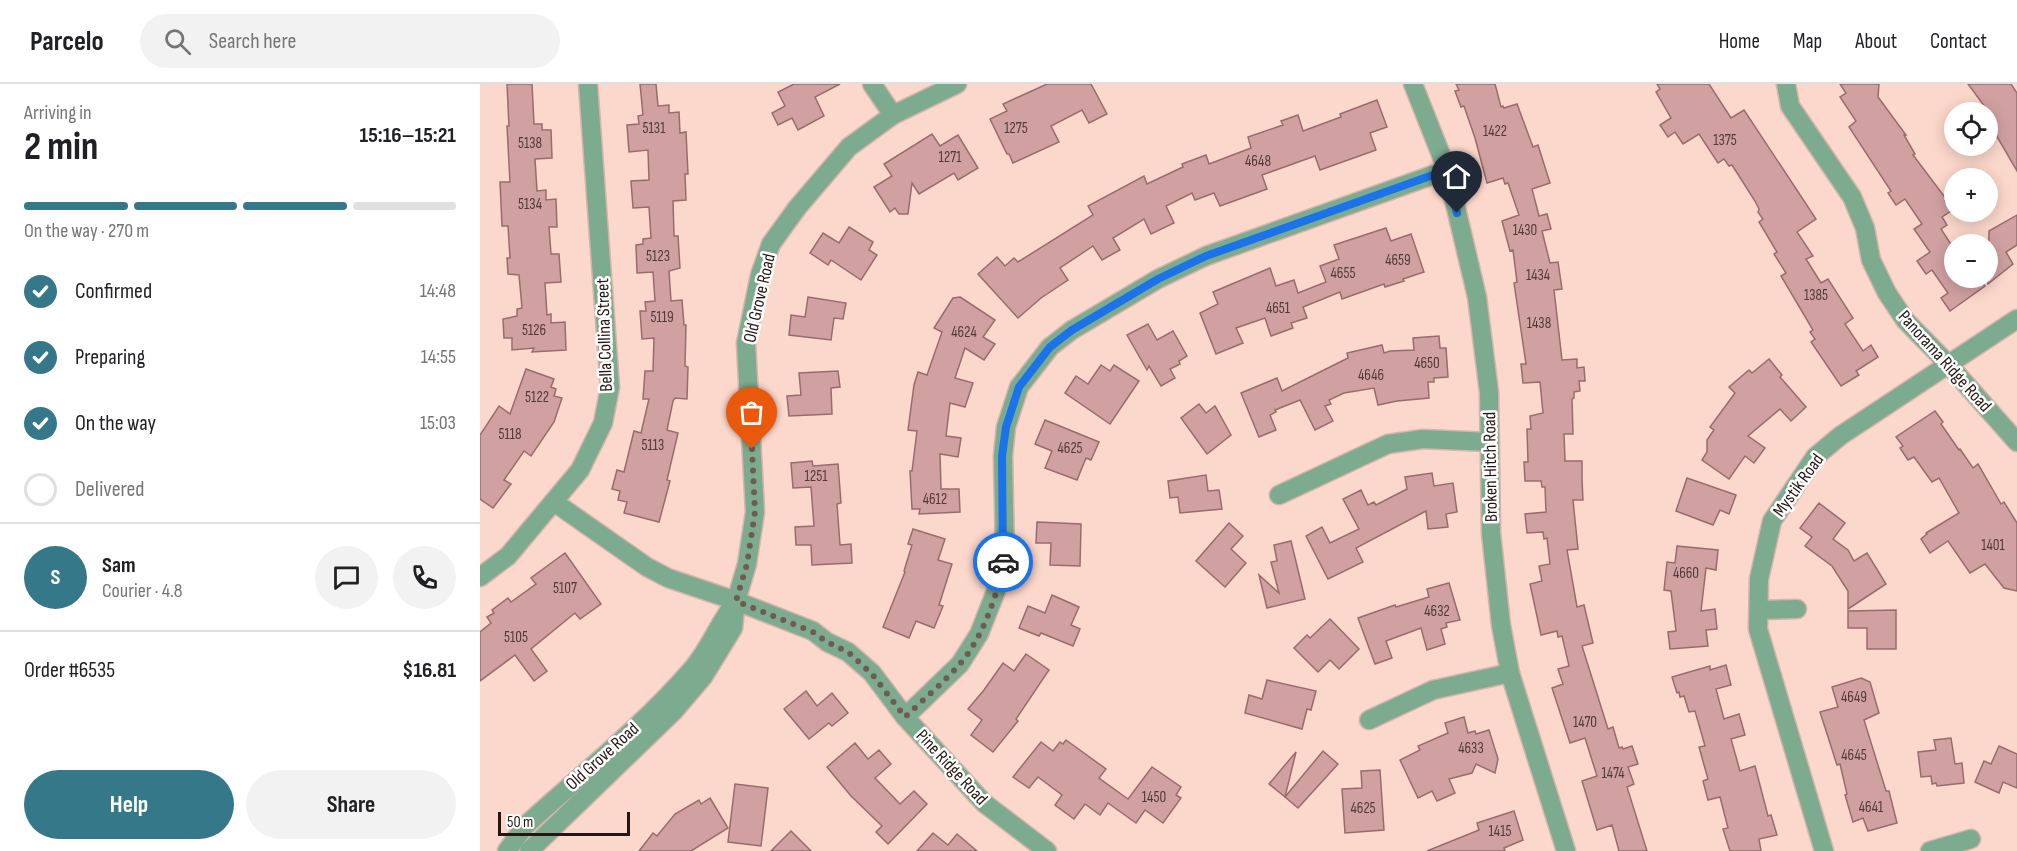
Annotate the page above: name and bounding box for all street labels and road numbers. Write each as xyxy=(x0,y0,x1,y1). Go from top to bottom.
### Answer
street label: Old Grove Road xyxy=(739,252,780,345)
street label: Bella Collina Street xyxy=(592,277,617,392)
street label: Panorama Ridge Road xyxy=(1894,306,1996,416)
street label: Broken Hitch Road xyxy=(1479,412,1502,522)
street label: Mystik Road xyxy=(1769,450,1828,521)
street label: Old Grove Road xyxy=(562,718,643,795)
street label: Pine Ridge Road xyxy=(912,725,992,809)

